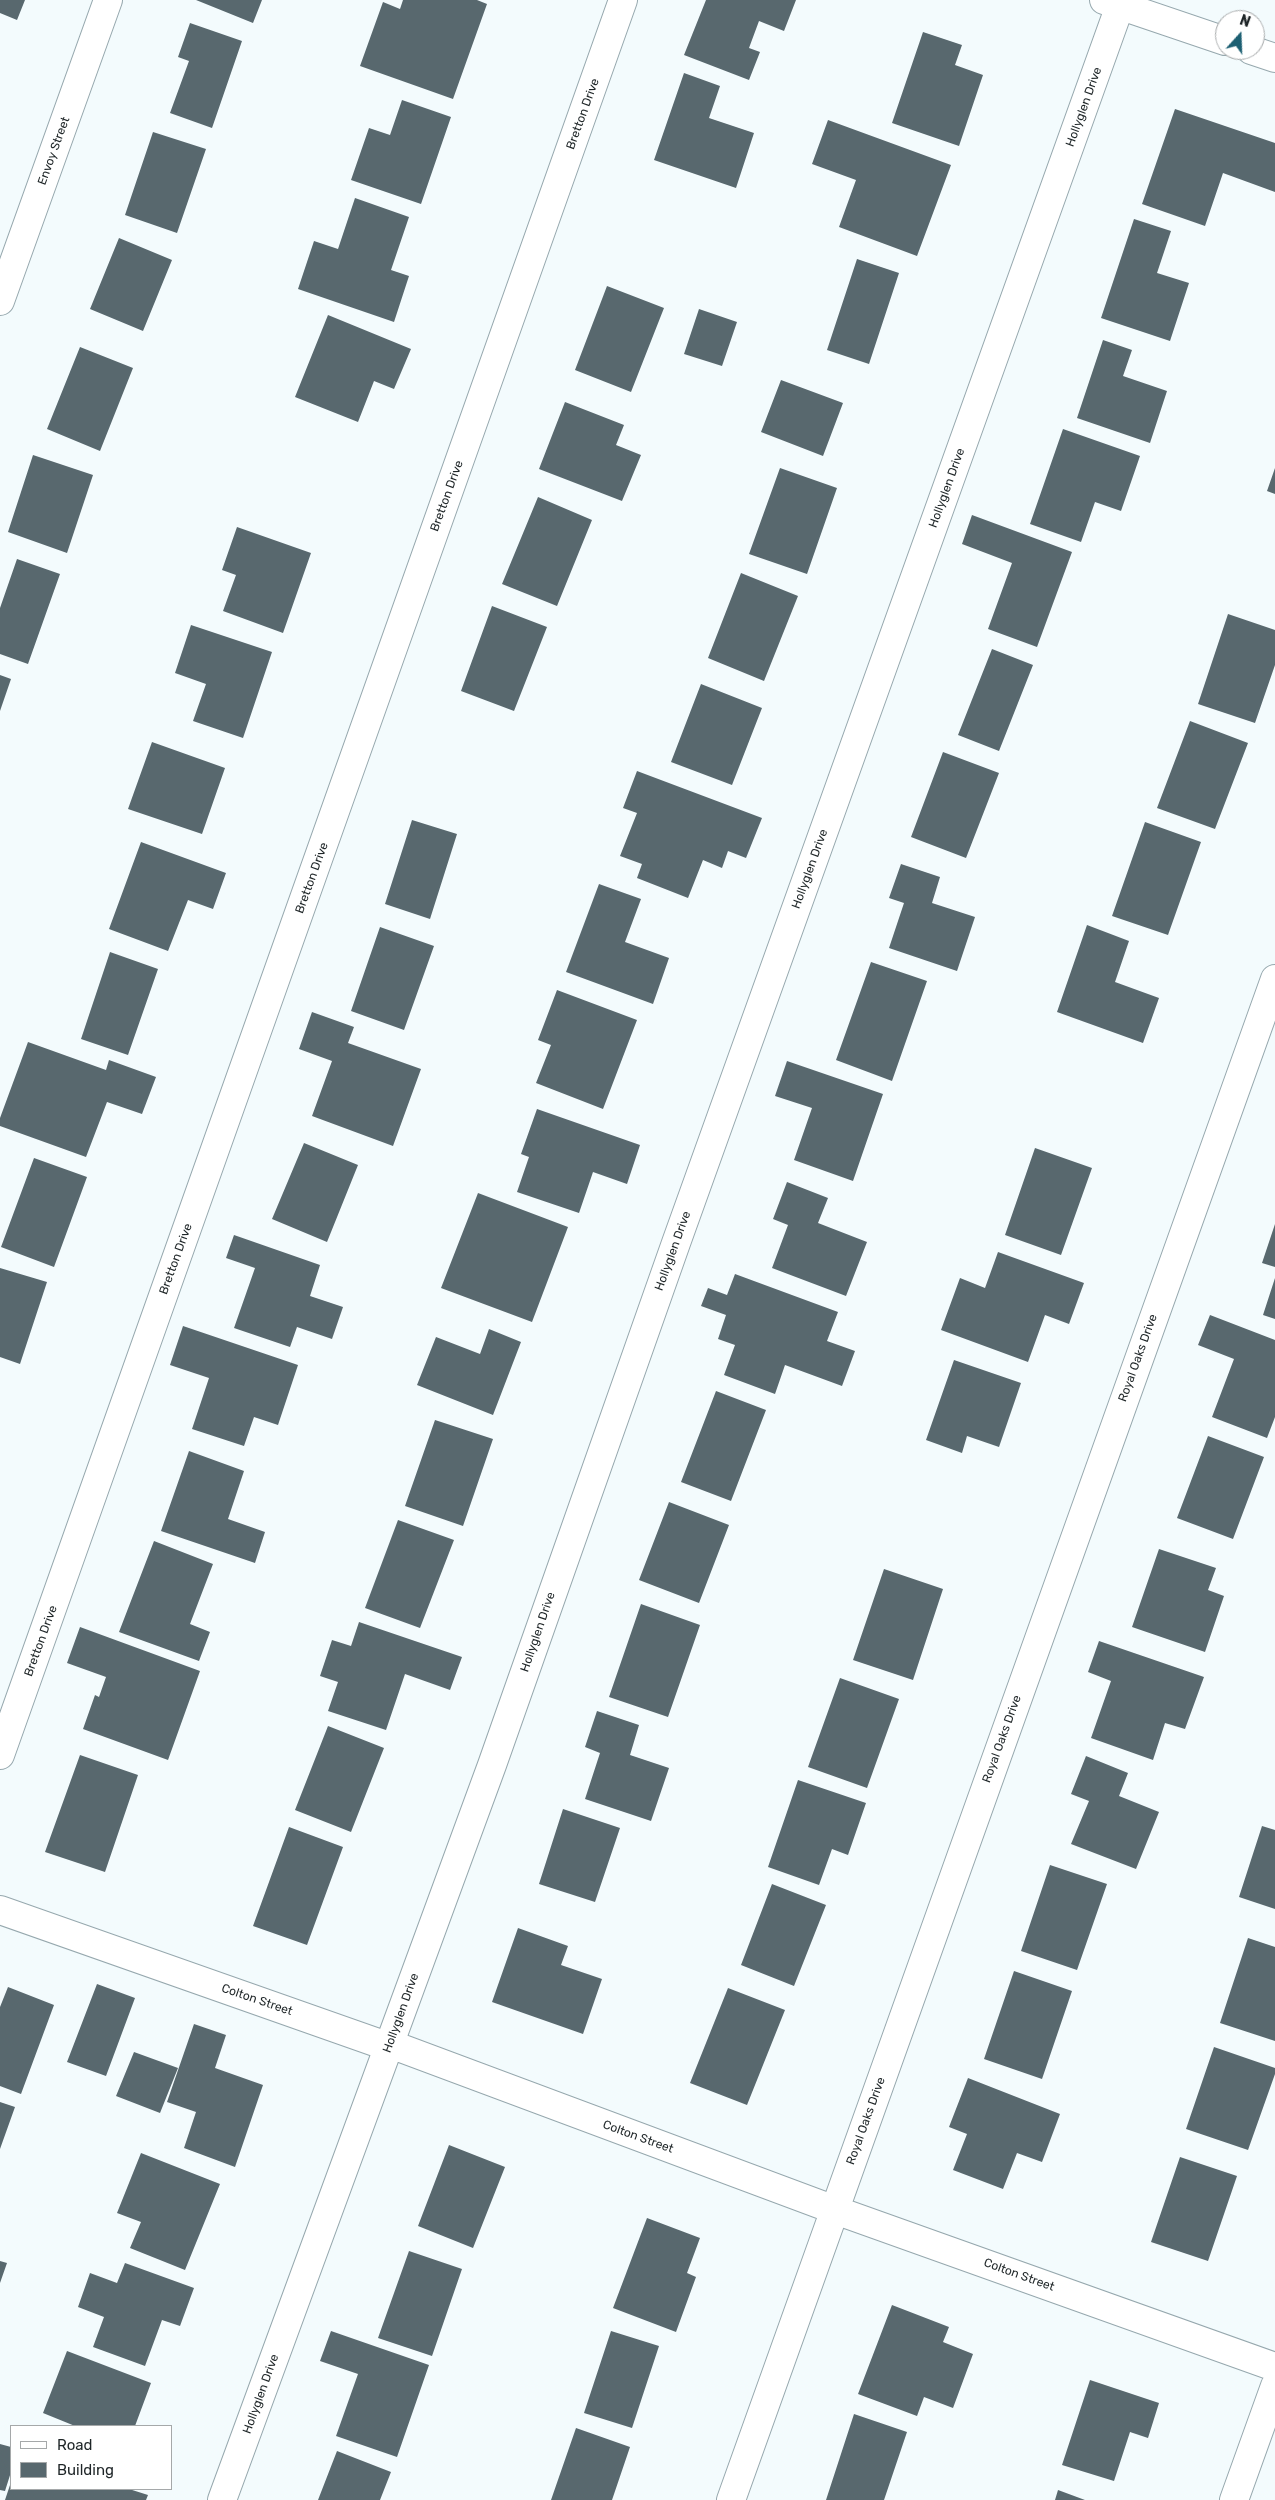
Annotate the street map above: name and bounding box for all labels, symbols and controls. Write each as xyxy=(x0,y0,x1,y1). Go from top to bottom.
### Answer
north arrow xyxy=(1215,10,1265,60)
text: N xyxy=(1237,12,1253,31)
street label: Hollyglen Drive xyxy=(1063,65,1105,149)
street label: Bretton Drive xyxy=(563,77,603,151)
street label: Envoy Street xyxy=(35,115,73,187)
street label: Hollyglen Drive xyxy=(926,446,968,530)
street label: Bretton Drive xyxy=(427,459,467,533)
street label: Hollyglen Drive xyxy=(789,827,831,911)
street label: Bretton Drive xyxy=(292,841,332,915)
street label: Hollyglen Drive xyxy=(652,1209,694,1293)
street label: Bretton Drive xyxy=(156,1222,196,1296)
street label: Royal Oaks Drive xyxy=(1115,1312,1161,1404)
street label: Hollyglen Drive xyxy=(518,1590,558,1674)
street label: Bretton Drive xyxy=(21,1604,61,1678)
street label: Royal Oaks Drive xyxy=(979,1693,1025,1785)
street label: Hollyglen Drive xyxy=(380,1971,422,2055)
street label: Colton Street xyxy=(220,1981,294,2019)
street label: Royal Oaks Drive xyxy=(843,2075,889,2167)
street label: Colton Street xyxy=(601,2118,675,2156)
street label: Colton Street xyxy=(982,2256,1056,2294)
street label: Hollyglen Drive xyxy=(240,2352,282,2436)
legend xyxy=(10,2425,172,2490)
text: Road xyxy=(57,2436,93,2454)
text: Building xyxy=(57,2461,114,2479)

